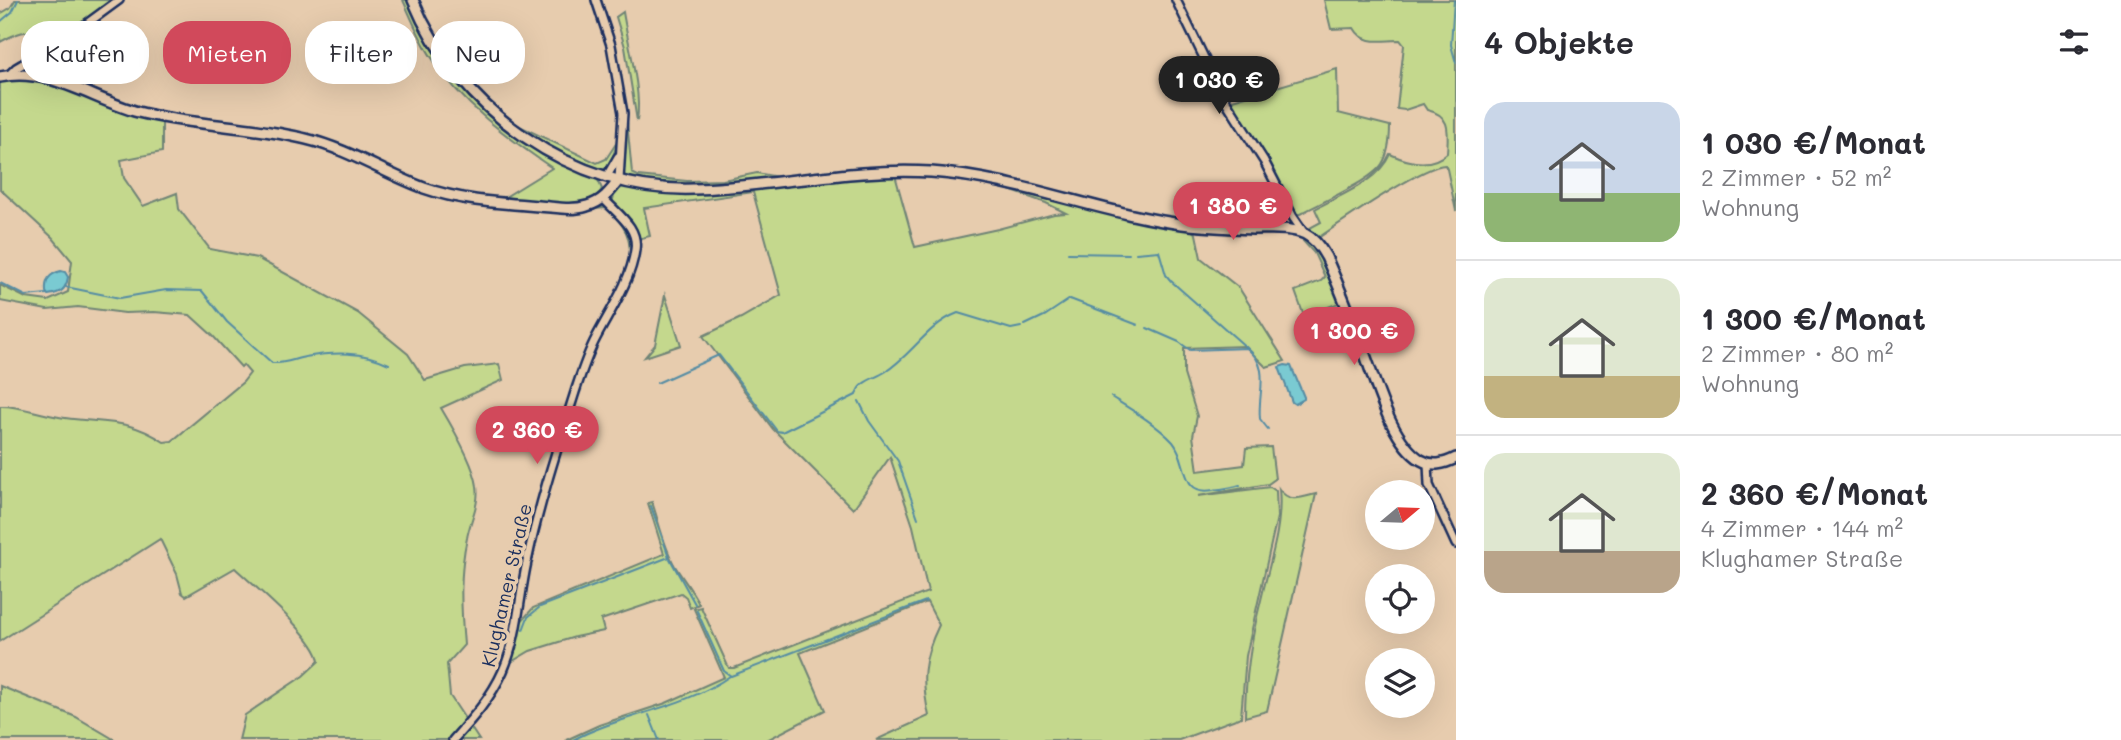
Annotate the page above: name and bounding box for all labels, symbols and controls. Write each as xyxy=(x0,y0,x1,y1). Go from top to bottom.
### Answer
chip: Kaufen xyxy=(21,21,149,84)
chip: Mieten xyxy=(163,21,291,84)
chip: Filter xyxy=(305,21,417,84)
chip: Neu xyxy=(431,21,525,84)
text: 4 Objekte xyxy=(1484,22,1634,62)
icon: filters xyxy=(2055,23,2093,61)
pin: 1 030 € xyxy=(1154,57,1284,116)
text: 1 030 € xyxy=(1175,64,1263,94)
text: 1 030 €/Monat xyxy=(1701,122,1926,162)
icon: home xyxy=(1540,130,1624,214)
text: 2 Zimmer · 52 m² xyxy=(1701,162,1892,192)
pin: 1 380 € xyxy=(1168,182,1298,242)
text: 1 380 € xyxy=(1189,190,1277,220)
text: Wohnung xyxy=(1701,192,1799,222)
text: 1 300 €/Monat xyxy=(1701,298,1926,338)
icon: home xyxy=(1540,306,1624,390)
pin: 1 300 € xyxy=(1289,308,1419,367)
text: 1 300 € xyxy=(1310,315,1398,345)
text: 2 Zimmer · 80 m² xyxy=(1701,338,1893,368)
text: Wohnung xyxy=(1701,368,1799,398)
pin: 2 360 € xyxy=(472,406,602,466)
text: 2 360 € xyxy=(492,414,582,444)
text: 2 360 €/Monat xyxy=(1701,473,1928,513)
north arrow xyxy=(1365,480,1435,550)
map controls xyxy=(1365,480,1435,718)
icon: home xyxy=(1540,481,1624,565)
street label: Klughamer Straße xyxy=(475,501,537,669)
text: 4 Zimmer · 144 m² xyxy=(1701,513,1903,543)
text: Klughamer Straße xyxy=(1701,543,1903,573)
button: locate xyxy=(1365,564,1435,634)
button: layers xyxy=(1365,648,1435,718)

